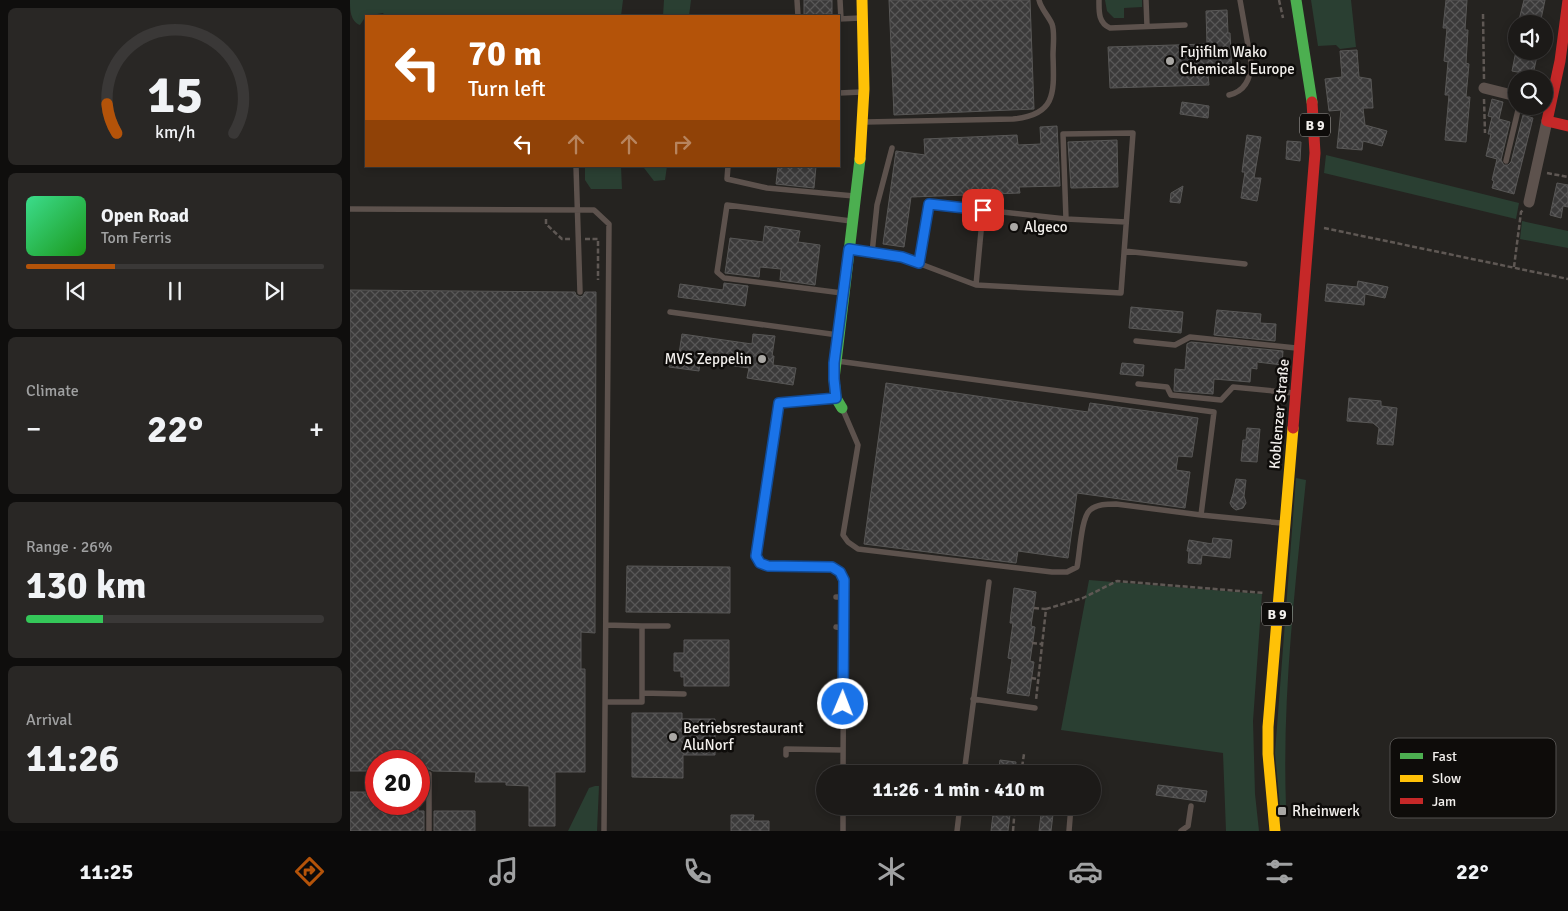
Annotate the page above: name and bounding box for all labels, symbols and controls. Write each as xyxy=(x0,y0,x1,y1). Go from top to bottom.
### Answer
map controls xyxy=(1508,15,1553,115)
button: sound xyxy=(1508,15,1553,60)
text: 70 m xyxy=(468,32,542,75)
icon: left xyxy=(385,35,450,100)
place label: Fujifilm Wako Chemicals Europe xyxy=(1180,43,1295,78)
marker: Fujifilm Wako Chemicals Europe xyxy=(1164,55,1176,67)
text: 15 xyxy=(147,63,203,127)
button: search xyxy=(1508,70,1553,115)
text: Turn left xyxy=(468,75,546,102)
road number: B 9 xyxy=(1300,114,1330,136)
text: km/h xyxy=(155,121,195,143)
icon: left xyxy=(509,130,537,158)
icon: ahead xyxy=(562,130,590,158)
icon: ahead xyxy=(615,130,643,158)
icon: right xyxy=(668,130,696,158)
pin xyxy=(962,189,1004,231)
icon: arrive xyxy=(969,196,997,224)
text: Open Road xyxy=(101,204,189,228)
place label: Algeco xyxy=(1024,218,1068,236)
marker: Algeco xyxy=(1008,221,1020,233)
text: Tom Ferris xyxy=(101,228,171,248)
icon: previous xyxy=(62,277,90,305)
icon: pause xyxy=(161,277,189,305)
icon: next xyxy=(260,277,288,305)
place label: MVS Zeppelin xyxy=(664,350,752,368)
marker: MVS Zeppelin xyxy=(756,353,768,365)
street label: Koblenzer Straße xyxy=(1265,358,1293,470)
text: Climate xyxy=(26,381,79,401)
text: 22° xyxy=(147,406,203,453)
text: − xyxy=(26,412,41,446)
text: + xyxy=(309,412,324,446)
text: Range · 26% xyxy=(26,537,112,557)
text: 130 km xyxy=(26,562,147,609)
road number: B 9 xyxy=(1262,602,1292,626)
position arrow xyxy=(816,677,868,729)
text: Arrival xyxy=(26,710,72,730)
place label: Betriebsrestaurant AluNorf xyxy=(683,719,803,754)
marker: Betriebsrestaurant AluNorf xyxy=(667,731,679,743)
text: 11:26 xyxy=(26,735,119,782)
legend xyxy=(1390,738,1556,818)
text: Fast xyxy=(1432,748,1457,765)
speed limit sign: 20 xyxy=(365,750,430,815)
text: Slow xyxy=(1432,770,1461,787)
text: 11:26 · 1 min · 410 m xyxy=(872,778,1045,802)
text: Jam xyxy=(1432,793,1456,810)
place label: Rheinwerk xyxy=(1292,802,1360,820)
marker: Rheinwerk xyxy=(1276,805,1288,817)
icon: directions xyxy=(292,854,327,889)
icon: music xyxy=(486,854,521,889)
icon: phone xyxy=(680,854,715,889)
icon: climate xyxy=(874,854,909,889)
icon: car xyxy=(1068,854,1103,889)
icon: filters xyxy=(1262,854,1297,889)
text: 11:25 xyxy=(79,858,133,885)
text: 22° xyxy=(1456,858,1488,885)

